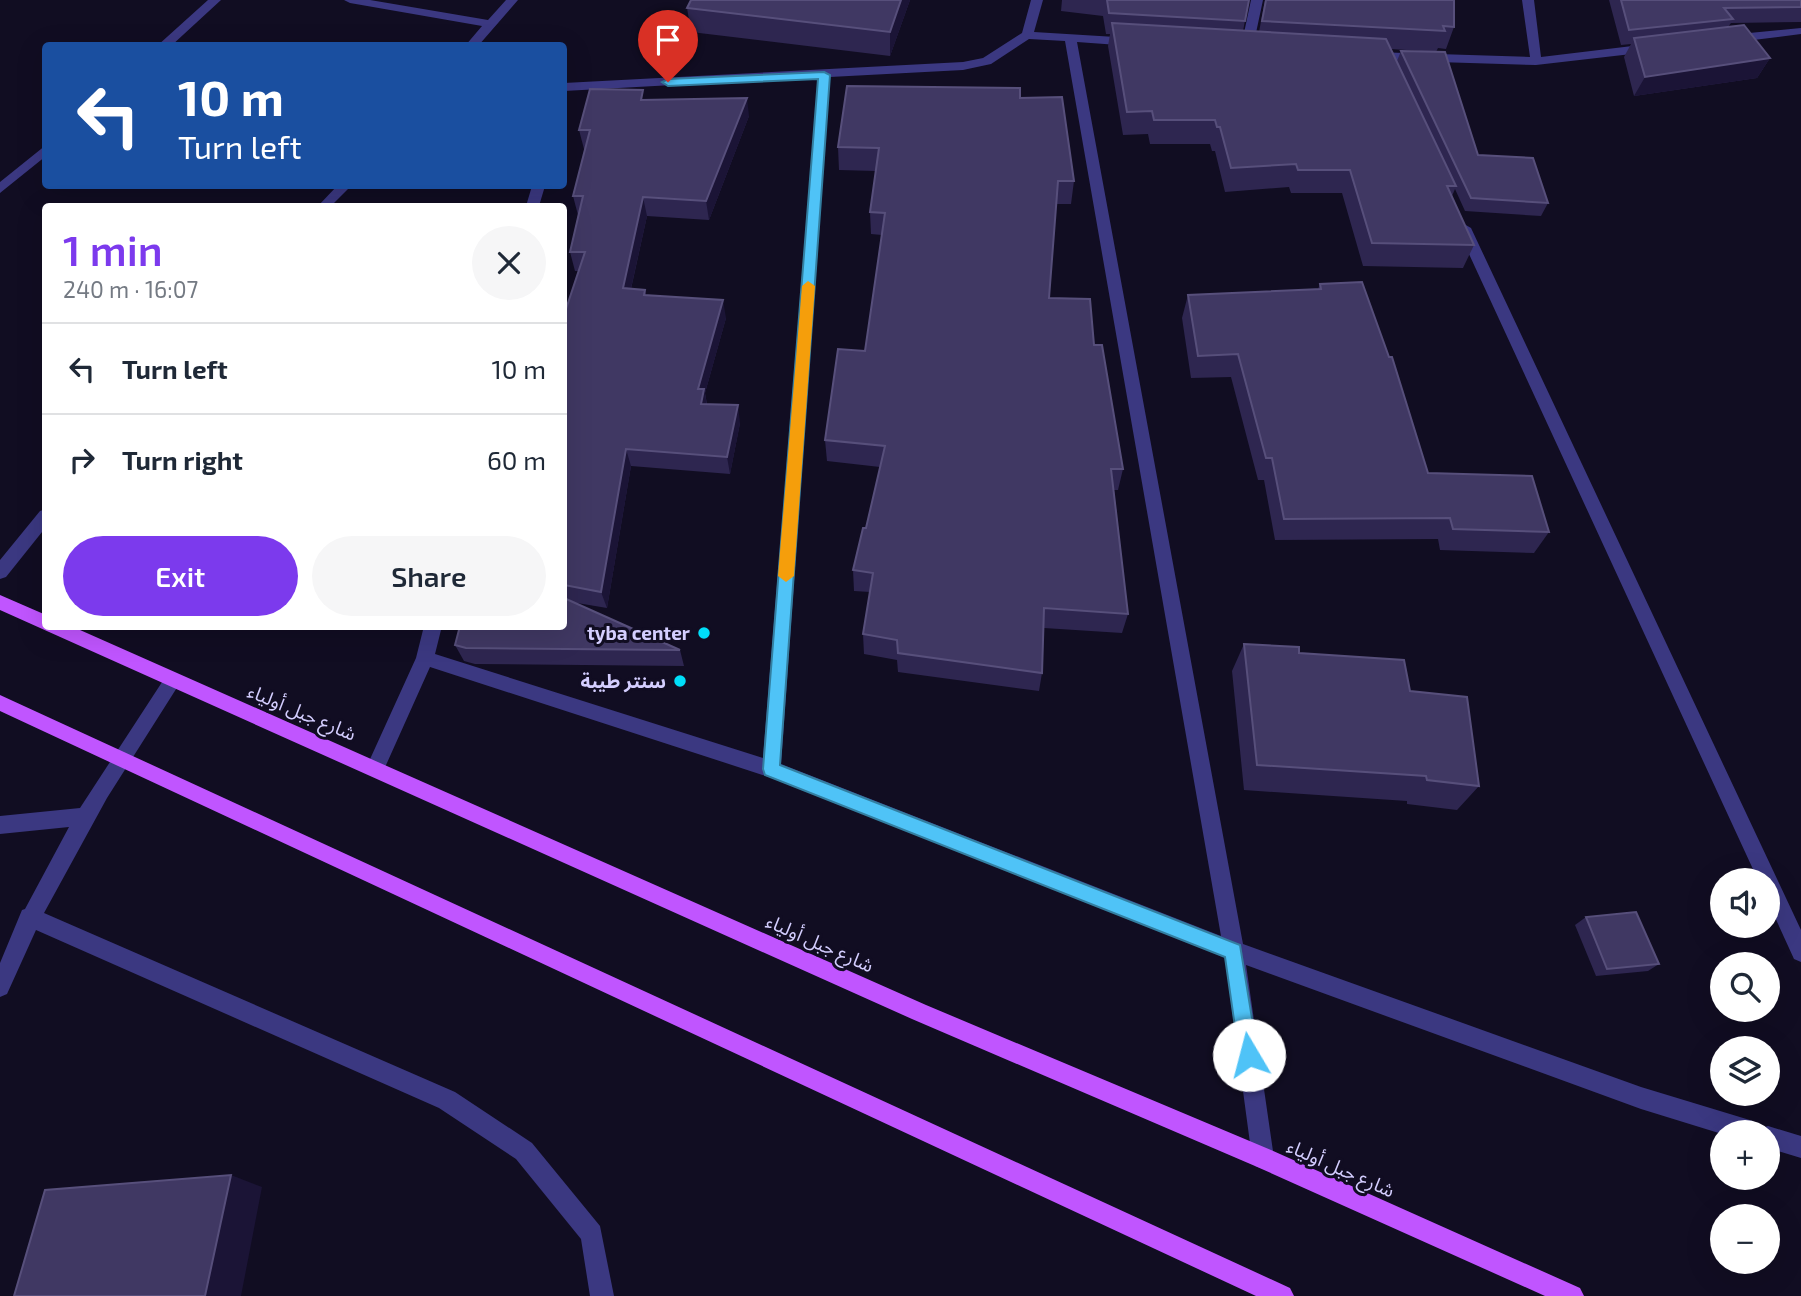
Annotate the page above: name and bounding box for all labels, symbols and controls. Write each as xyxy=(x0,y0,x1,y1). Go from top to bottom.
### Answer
pin xyxy=(638,10,698,82)
icon: arrive xyxy=(649,21,687,59)
text: 10 m xyxy=(178,67,284,126)
icon: left xyxy=(63,70,154,161)
text: Turn left xyxy=(178,127,302,165)
text: 1 min xyxy=(63,224,163,274)
button: close xyxy=(472,226,546,300)
text: 240 m · 16:07 xyxy=(63,275,198,303)
icon: left xyxy=(63,350,101,388)
text: Turn left xyxy=(122,353,228,384)
text: 10 m xyxy=(491,353,546,384)
icon: right xyxy=(63,441,101,479)
text: Turn right xyxy=(122,444,243,475)
text: 60 m xyxy=(487,444,546,475)
button: Exit xyxy=(63,536,298,616)
button: Share xyxy=(312,536,546,616)
place label: tyba center xyxy=(587,621,690,645)
marker: tyba center xyxy=(696,625,712,641)
place label: سنتر طيبة xyxy=(581,669,666,693)
marker: سنتر طيبة xyxy=(672,673,688,689)
street label: شارع جبل أولياء xyxy=(243,678,360,747)
map controls xyxy=(1710,868,1780,1274)
button: sound xyxy=(1710,868,1780,938)
street label: شارع جبل أولياء xyxy=(762,909,878,979)
button: search xyxy=(1710,952,1780,1022)
position arrow xyxy=(1212,1018,1286,1092)
button: layers xyxy=(1710,1036,1780,1106)
button: + xyxy=(1710,1120,1780,1190)
street label: شارع جبل أولياء xyxy=(1283,1134,1399,1204)
button: − xyxy=(1710,1204,1780,1274)

